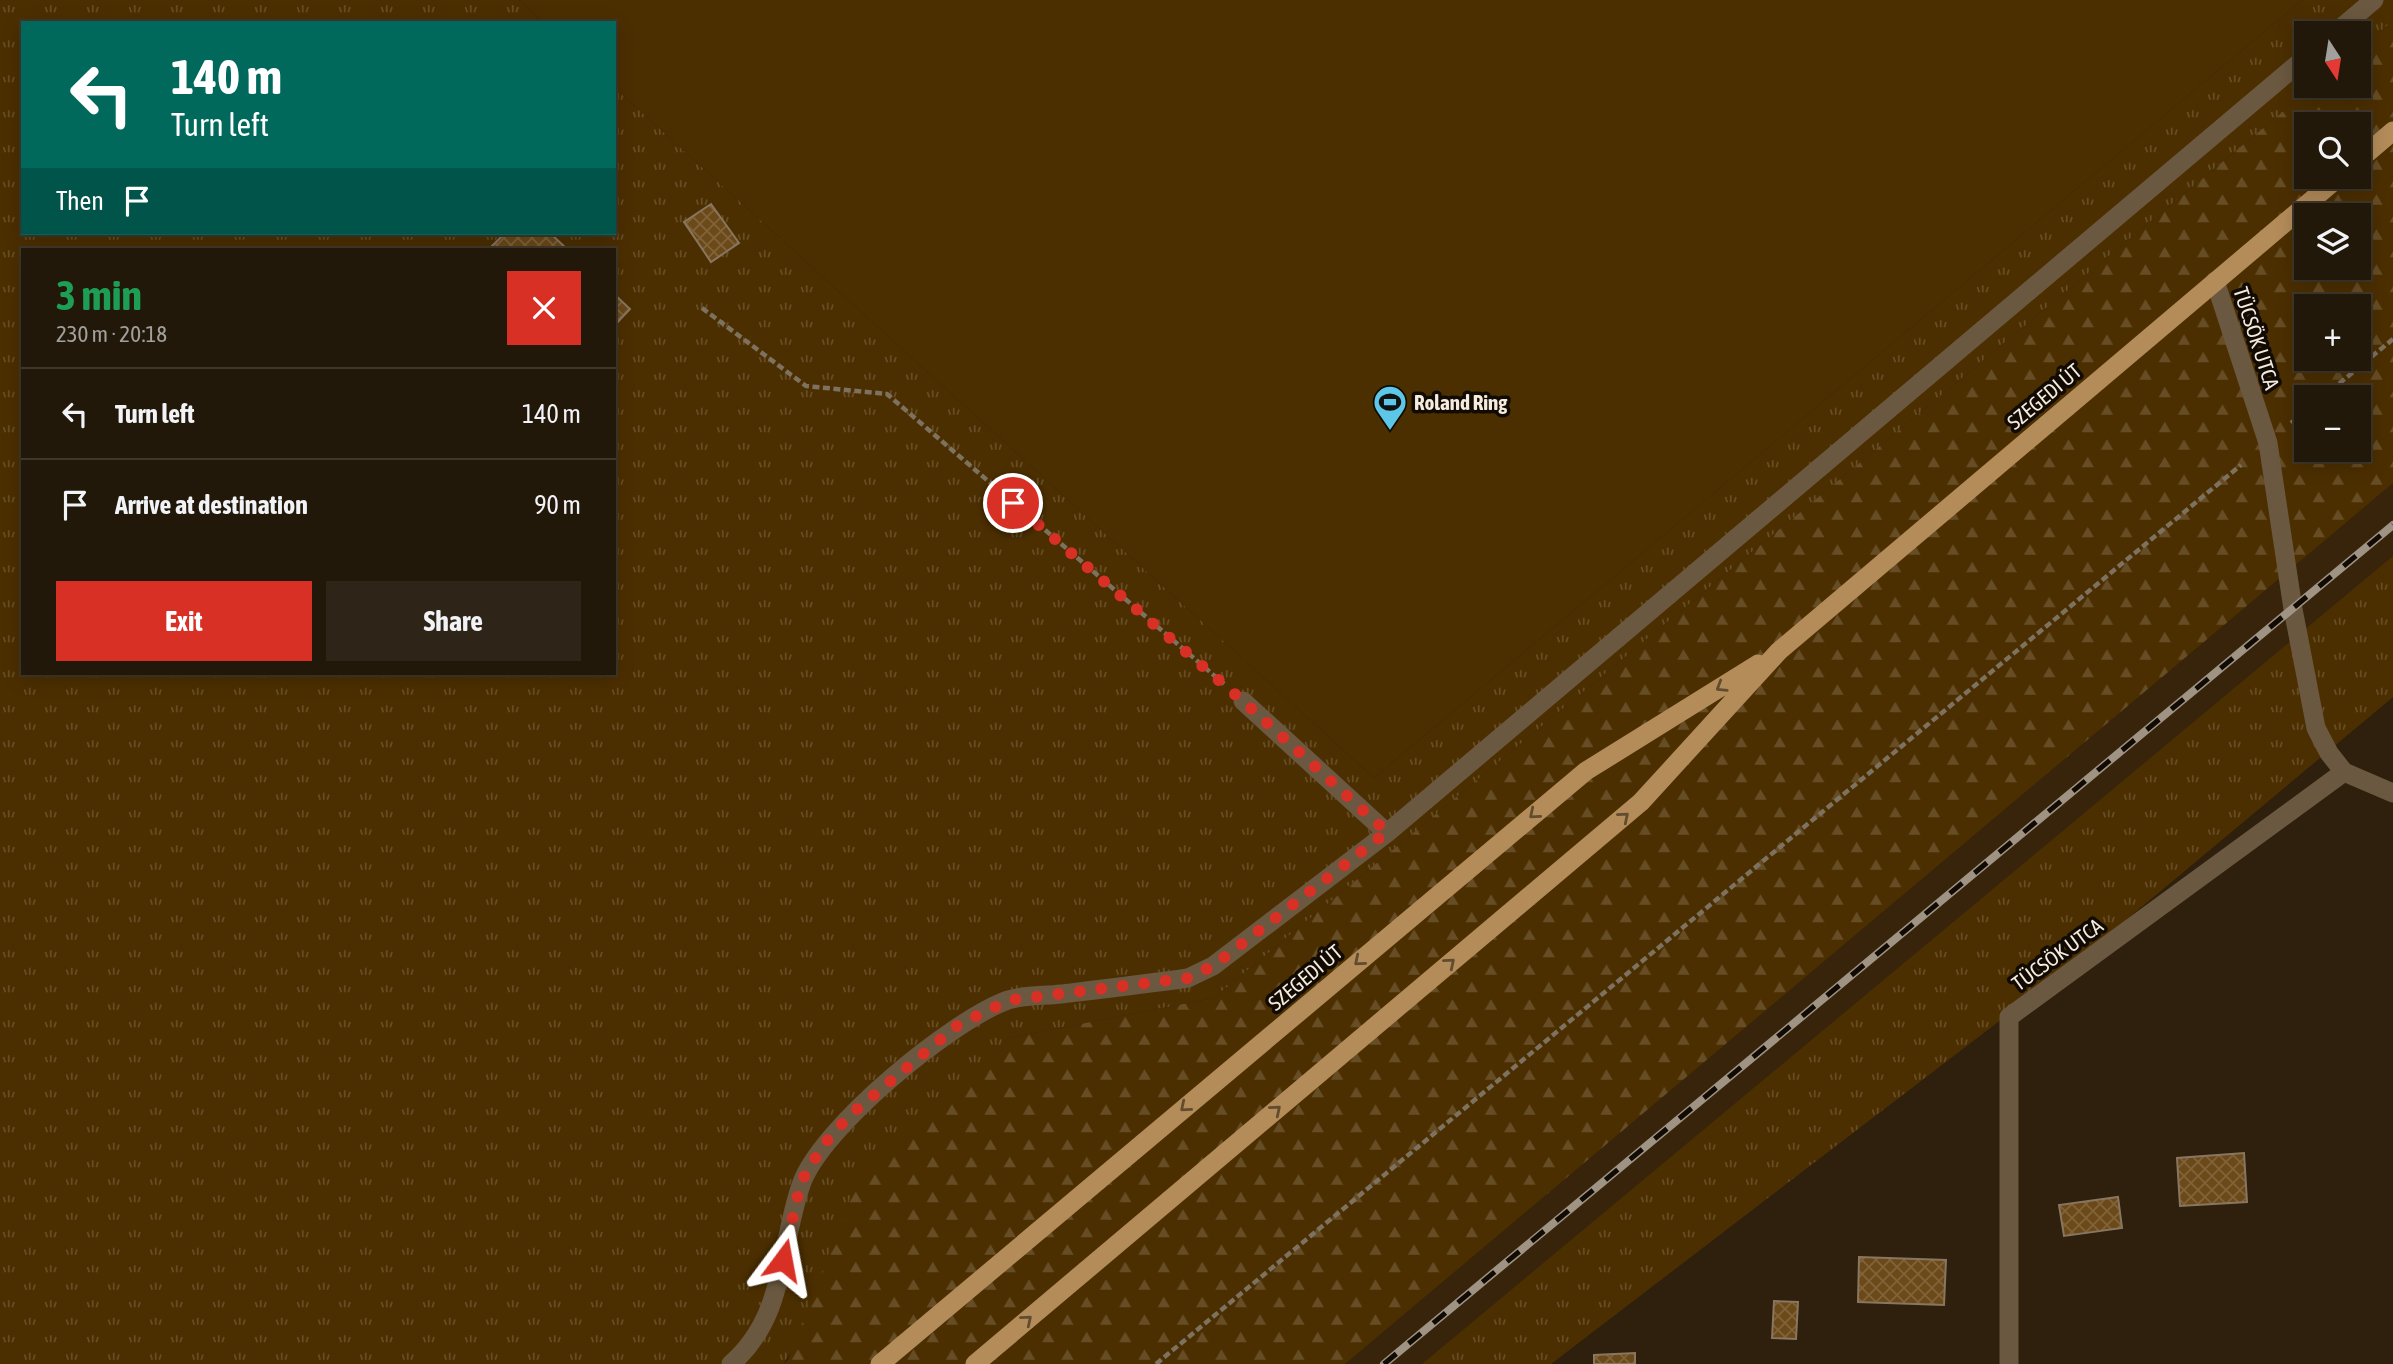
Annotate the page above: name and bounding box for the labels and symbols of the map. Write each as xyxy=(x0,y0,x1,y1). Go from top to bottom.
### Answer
north arrow xyxy=(2294,21,2371,98)
street label: TÜCSÖK UTCA xyxy=(2229,284,2285,393)
street label: SZEGEDI ÚT xyxy=(2002,358,2086,434)
sports icon: Roland Ring xyxy=(1371,383,1409,432)
place label: Roland Ring xyxy=(1414,390,1508,414)
pin xyxy=(983,473,1043,533)
one-way arrow xyxy=(1716,678,1729,691)
one-way arrow xyxy=(1529,806,1542,818)
one-way arrow xyxy=(1616,812,1628,825)
street label: TÜCSÖK UTCA xyxy=(2007,913,2108,995)
street label: SZEGEDI ÚT xyxy=(1263,939,1347,1015)
one-way arrow xyxy=(1355,953,1368,965)
one-way arrow xyxy=(1441,959,1454,971)
one-way arrow xyxy=(1181,1099,1194,1111)
one-way arrow xyxy=(1268,1106,1281,1118)
position arrow xyxy=(746,1223,820,1297)
one-way arrow xyxy=(1019,1316,1032,1328)

